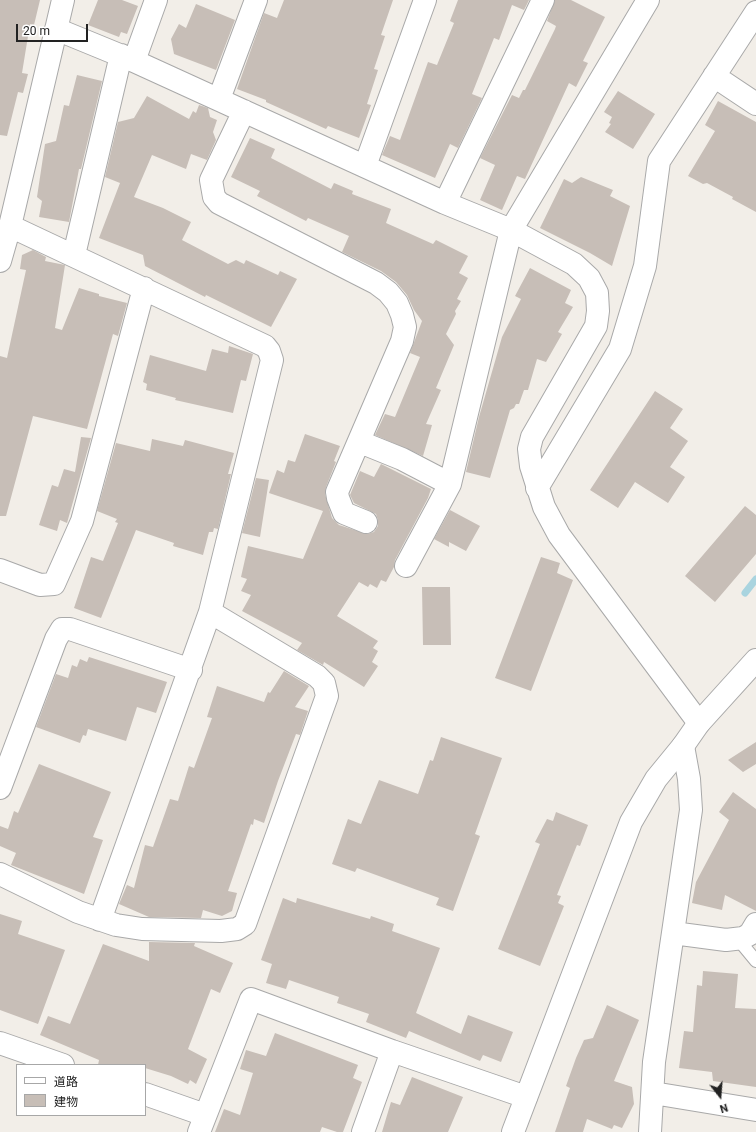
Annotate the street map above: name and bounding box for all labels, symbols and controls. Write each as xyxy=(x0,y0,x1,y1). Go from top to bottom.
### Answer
scale bar xyxy=(18,16,90,42)
text: 20 m xyxy=(23,24,50,38)
legend xyxy=(16,1064,146,1116)
text: 道路 xyxy=(54,1075,78,1089)
north arrow xyxy=(700,1076,740,1116)
text: 建物 xyxy=(54,1095,78,1109)
text: N xyxy=(718,1101,729,1115)

